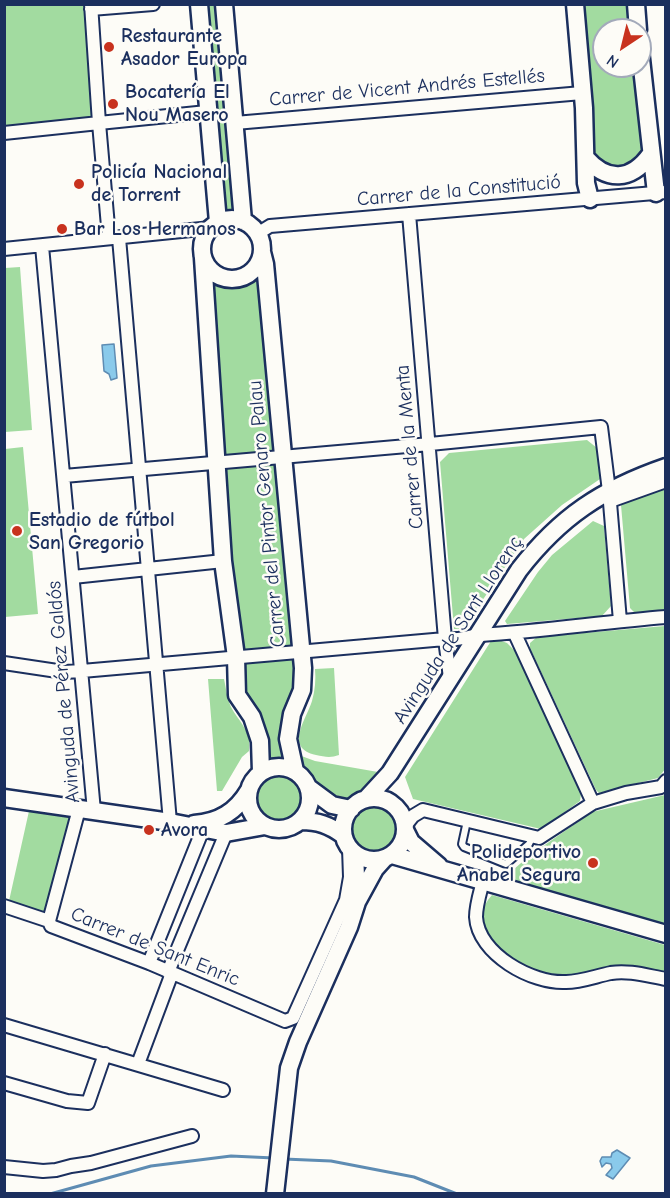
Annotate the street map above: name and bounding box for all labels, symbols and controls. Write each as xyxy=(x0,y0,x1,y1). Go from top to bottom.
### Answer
north arrow xyxy=(592,18,652,78)
place label: Restaurante Asador Europa xyxy=(121,24,248,71)
marker: Restaurante Asador Europa xyxy=(102,40,116,54)
text: N xyxy=(603,51,622,71)
street label: Carrer de Vicent Andrés Estellés xyxy=(268,64,546,112)
place label: Bocatería El Nou Masero xyxy=(125,80,230,127)
marker: Bocatería El Nou Masero xyxy=(106,97,120,111)
place label: Policía Nacional de Torrent xyxy=(91,160,227,207)
street label: Carrer de la Constitució xyxy=(356,170,562,212)
marker: Policía Nacional de Torrent xyxy=(72,177,86,191)
place label: Bar Los Hermanos xyxy=(74,217,236,241)
marker: Bar Los Hermanos xyxy=(55,222,69,236)
street label: Carrer de la Menta xyxy=(391,364,429,530)
street label: Carrer del Pintor Genaro Palau xyxy=(243,380,291,648)
place label: Estadio de fútbol San Gregorio xyxy=(29,508,175,555)
marker: Estadio de fútbol San Gregorio xyxy=(10,524,24,538)
street label: Avinguda de Sant Llorenç xyxy=(388,531,528,729)
street label: Avinguda de Pérez Galdós xyxy=(42,580,86,804)
place label: Avora xyxy=(161,818,208,842)
marker: Avora xyxy=(142,823,156,837)
place label: Polideportivo Anabel Segura xyxy=(457,840,581,887)
marker: Polideportivo Anabel Segura xyxy=(586,856,600,870)
street label: Carrer de Sant Enric xyxy=(67,902,243,992)

